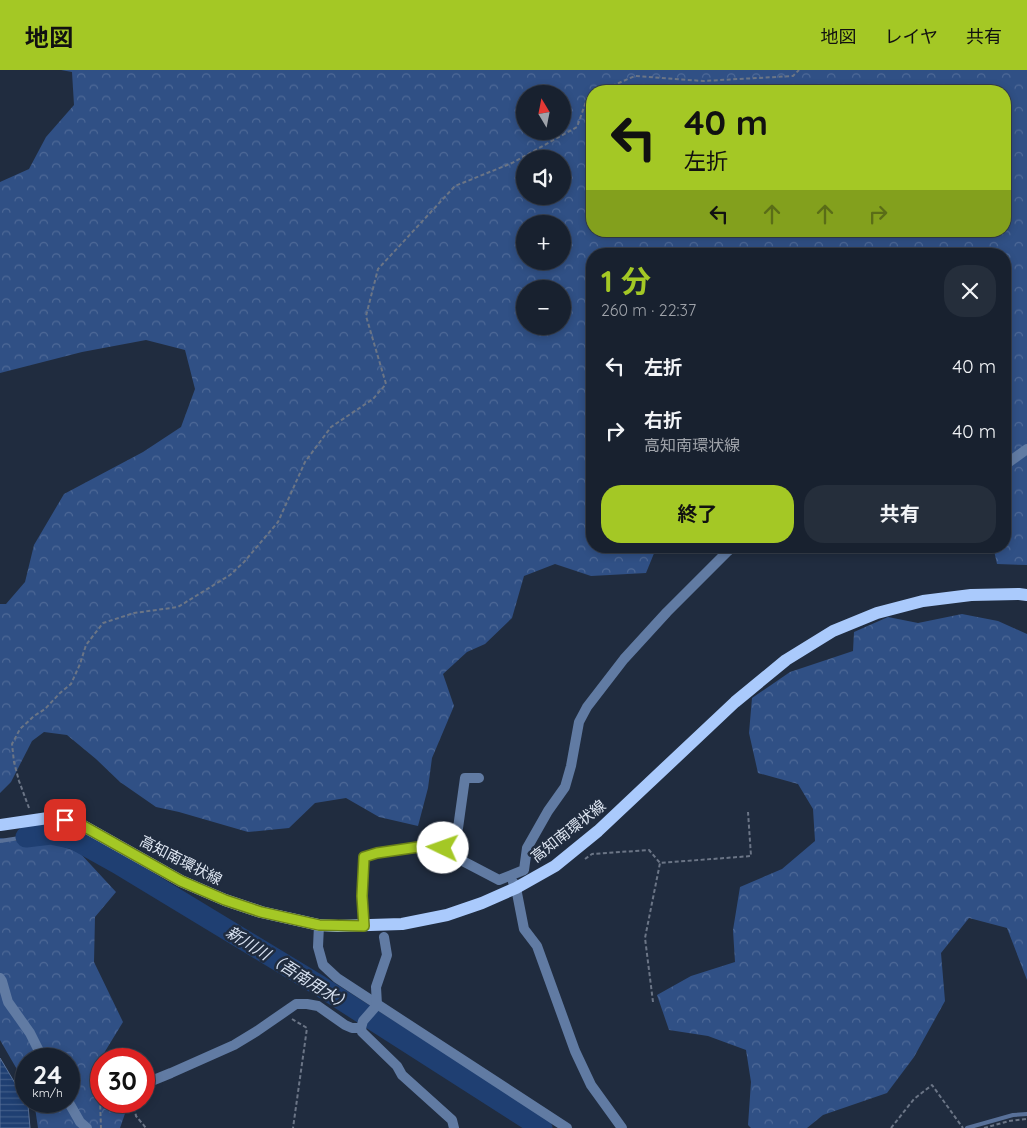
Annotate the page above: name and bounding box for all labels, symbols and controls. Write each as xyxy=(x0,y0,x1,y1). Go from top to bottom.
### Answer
text: 地図 xyxy=(25,22,73,52)
text: 地図 xyxy=(821,25,857,48)
text: レイヤ xyxy=(885,25,938,48)
text: 共有 xyxy=(966,25,1002,48)
north arrow xyxy=(516,85,571,140)
map controls xyxy=(516,85,571,335)
text: 40 m xyxy=(684,100,768,144)
icon: left xyxy=(601,105,666,170)
text: 左折 xyxy=(684,147,728,175)
button: sound xyxy=(516,150,571,205)
icon: left xyxy=(705,200,733,228)
icon: ahead xyxy=(758,200,786,228)
icon: ahead xyxy=(811,200,839,228)
icon: right xyxy=(864,200,892,228)
button: + xyxy=(516,215,571,270)
text: 1 分 xyxy=(601,262,651,300)
button: close xyxy=(944,265,996,317)
button: − xyxy=(516,280,571,335)
text: 260 m · 22:37 xyxy=(601,300,696,320)
icon: left xyxy=(601,352,629,380)
text: 40 m xyxy=(952,354,996,378)
text: 左折 xyxy=(644,355,682,379)
text: 右折 xyxy=(644,408,682,432)
icon: right xyxy=(601,417,629,445)
text: 40 m xyxy=(952,419,996,443)
text: 高知南環状線 xyxy=(644,435,740,455)
button: 終了 xyxy=(601,485,794,543)
button: 共有 xyxy=(804,485,996,543)
street label: 高知南環状線 xyxy=(527,796,609,866)
pin xyxy=(44,799,86,841)
icon: arrive xyxy=(51,806,79,834)
position arrow xyxy=(416,821,468,873)
street label: 高知南環状線 xyxy=(137,831,225,889)
water label: 新川川（吾南用水） xyxy=(223,921,355,1015)
speed limit sign: 30 xyxy=(90,1048,155,1113)
text: 24 xyxy=(33,1059,62,1090)
text: km/h xyxy=(32,1085,63,1100)

